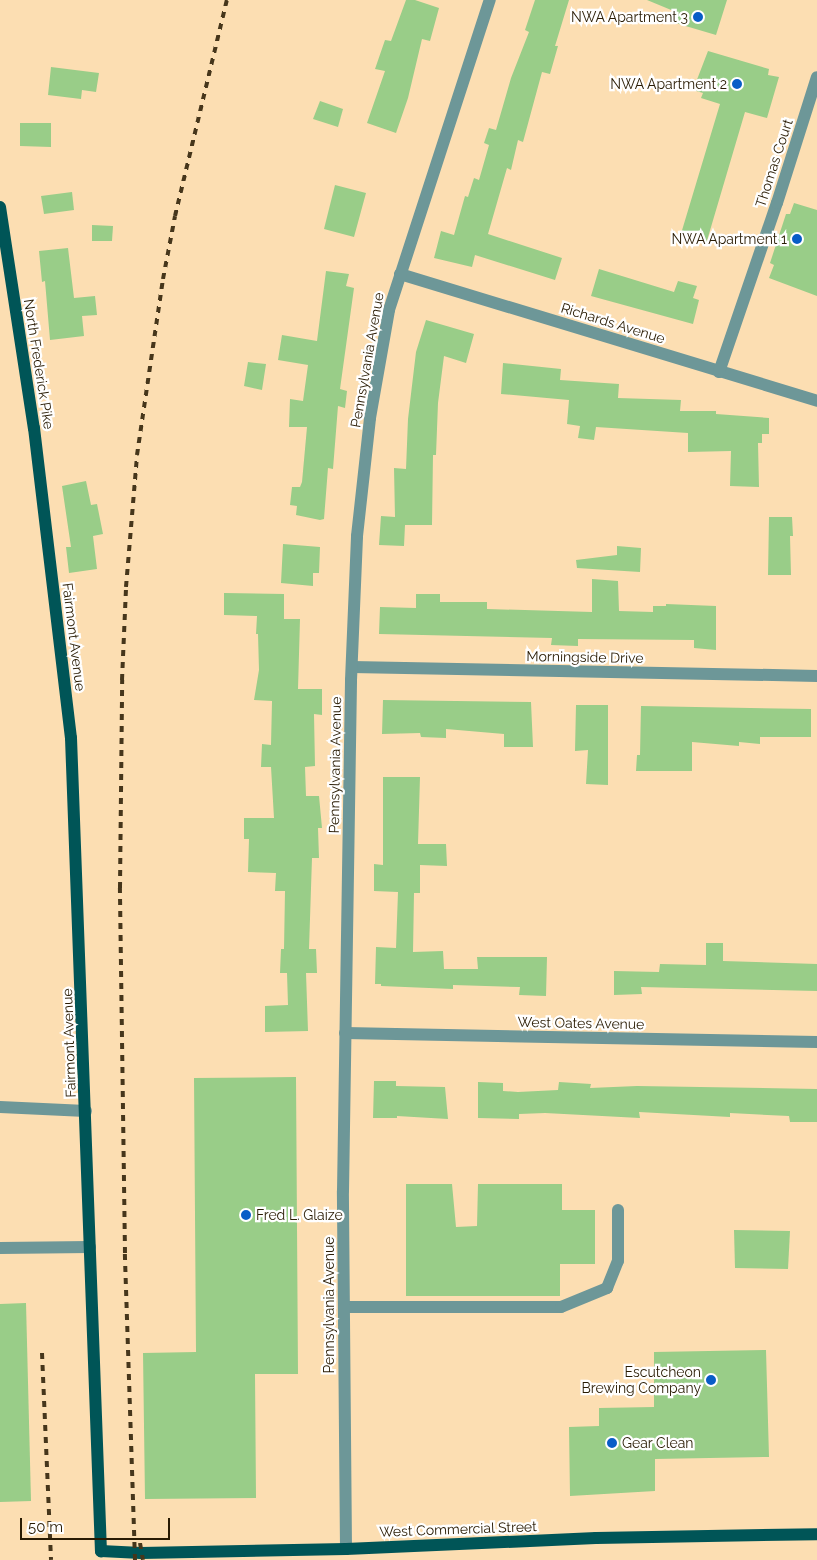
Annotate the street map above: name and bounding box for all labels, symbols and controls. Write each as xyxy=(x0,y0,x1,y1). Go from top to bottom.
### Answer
place label: NWA Apartment 3 xyxy=(570,9,688,25)
marker: NWA Apartment 3 xyxy=(692,11,704,23)
place label: NWA Apartment 2 xyxy=(609,76,727,92)
marker: NWA Apartment 2 xyxy=(731,78,743,90)
street label: Thomas Court xyxy=(752,117,796,209)
place label: NWA Apartment 1 xyxy=(671,231,787,247)
marker: NWA Apartment 1 xyxy=(791,233,803,245)
street label: Pennsylvania Avenue xyxy=(347,291,387,429)
street label: North Frederick Pike xyxy=(20,298,58,430)
street label: Richards Avenue xyxy=(559,299,667,347)
street label: Fairmont Avenue xyxy=(59,582,89,692)
street label: Morningside Drive xyxy=(526,648,644,666)
street label: Pennsylvania Avenue xyxy=(325,696,345,834)
street label: Fairmont Avenue xyxy=(59,988,79,1098)
street label: West Oates Avenue xyxy=(517,1013,645,1033)
place label: Fred L. Glaize xyxy=(256,1207,343,1223)
marker: Fred L. Glaize xyxy=(240,1209,252,1221)
street label: Pennsylvania Avenue xyxy=(321,1236,337,1374)
place label: Escutcheon Brewing Company xyxy=(581,1364,701,1396)
marker: Escutcheon Brewing Company xyxy=(705,1374,717,1386)
place label: Gear Clean xyxy=(622,1435,694,1451)
marker: Gear Clean xyxy=(606,1437,618,1449)
scale bar xyxy=(22,1508,172,1540)
text: 50 m xyxy=(28,1518,63,1536)
street label: West Commercial Street xyxy=(379,1518,537,1540)

